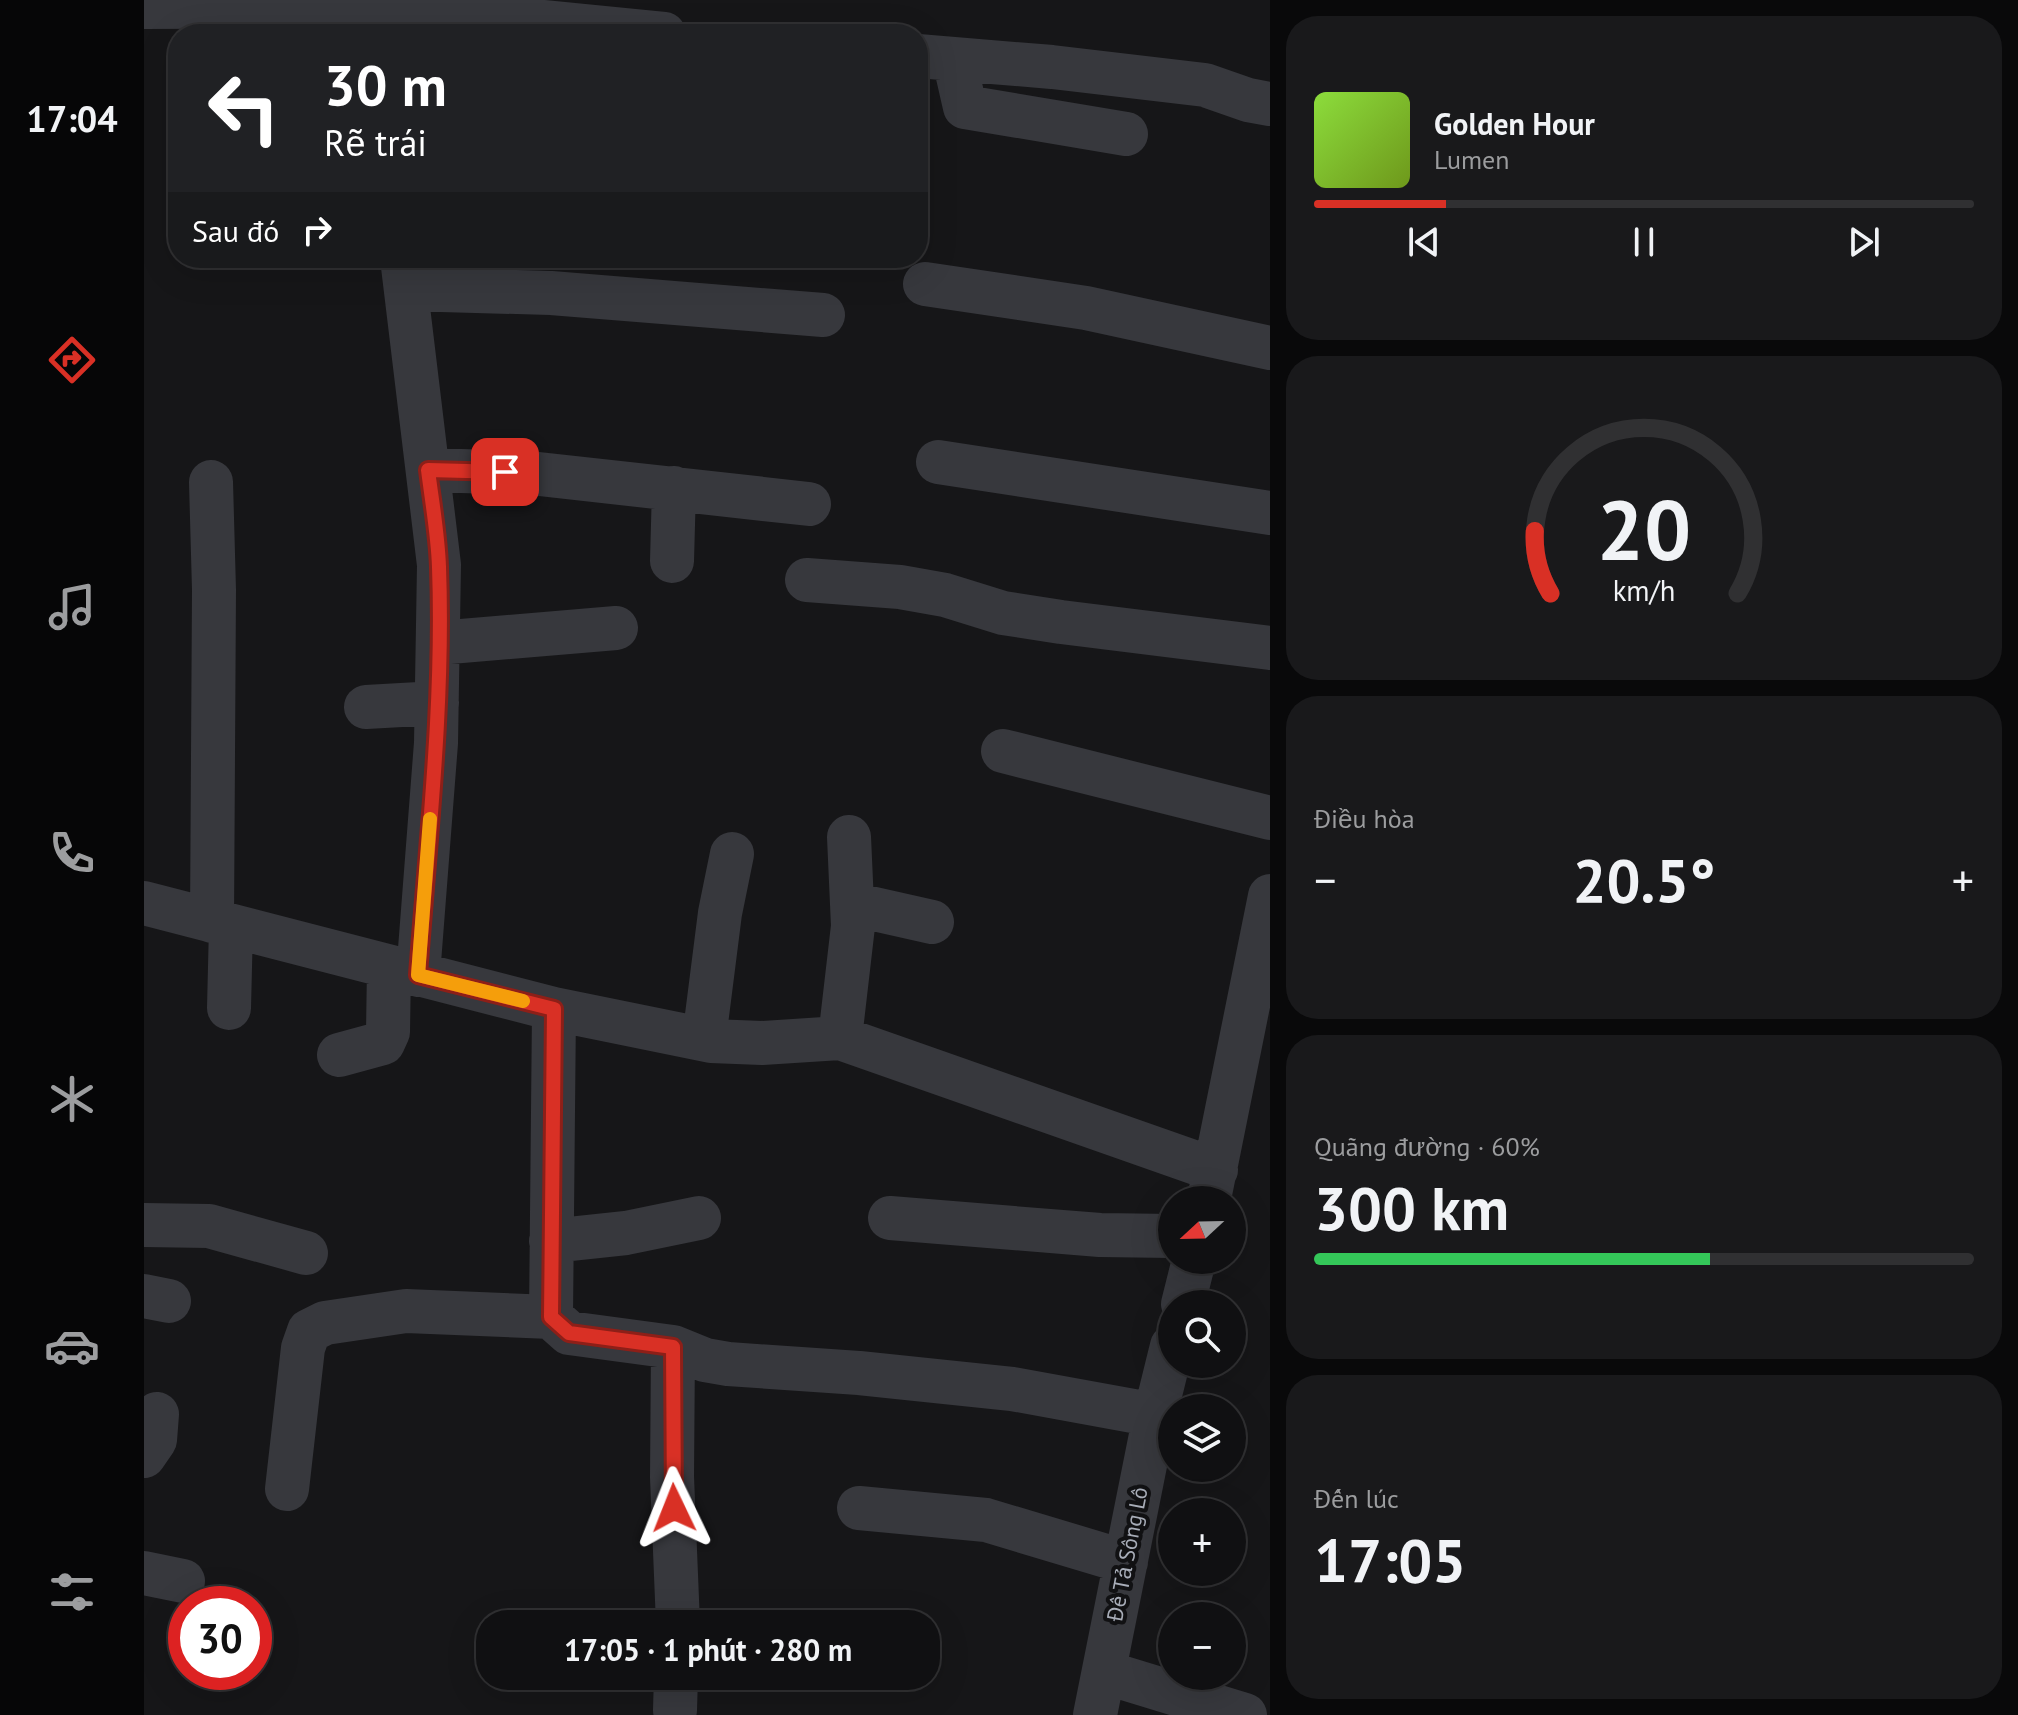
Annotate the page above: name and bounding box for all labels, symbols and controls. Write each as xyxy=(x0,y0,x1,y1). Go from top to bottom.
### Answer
text: 30 m xyxy=(324,49,447,121)
icon: left xyxy=(192,56,296,160)
text: 17:04 xyxy=(26,95,118,142)
text: Golden Hour xyxy=(1434,104,1595,143)
text: Rẽ trái xyxy=(324,119,427,166)
text: Lumen xyxy=(1434,143,1509,176)
icon: right xyxy=(295,208,339,252)
text: Sau đó xyxy=(192,211,279,250)
icon: previous xyxy=(1402,220,1446,264)
icon: pause xyxy=(1622,220,1666,264)
icon: next xyxy=(1842,220,1886,264)
icon: directions xyxy=(44,332,100,388)
pin xyxy=(471,438,539,506)
icon: arrive xyxy=(483,450,527,494)
text: 20 xyxy=(1597,474,1691,582)
text: km/h xyxy=(1613,572,1675,609)
icon: music xyxy=(44,579,100,635)
text: Điều hòa xyxy=(1314,802,1415,835)
icon: phone xyxy=(44,825,100,881)
text: 20.5° xyxy=(1572,841,1716,919)
text: − xyxy=(1314,851,1336,908)
text: + xyxy=(1952,851,1974,908)
icon: climate xyxy=(44,1071,100,1127)
text: Quãng đường · 60% xyxy=(1314,1130,1540,1163)
text: 300 km xyxy=(1314,1169,1509,1247)
north arrow xyxy=(1158,1186,1246,1274)
map controls xyxy=(1158,1186,1246,1690)
button: search xyxy=(1158,1290,1246,1378)
icon: car xyxy=(44,1318,100,1374)
button: layers xyxy=(1158,1394,1246,1482)
position arrow xyxy=(632,1466,716,1550)
text: Đến lúc xyxy=(1314,1482,1399,1515)
street label: Đê Tả Sông Lô xyxy=(1100,1484,1154,1625)
button: + xyxy=(1158,1498,1246,1586)
text: 17:05 xyxy=(1314,1521,1466,1599)
icon: filters xyxy=(44,1564,100,1620)
speed limit sign: 30 xyxy=(168,1586,272,1690)
button: − xyxy=(1158,1602,1246,1690)
text: 17:05 · 1 phút · 280 m xyxy=(564,1630,852,1669)

